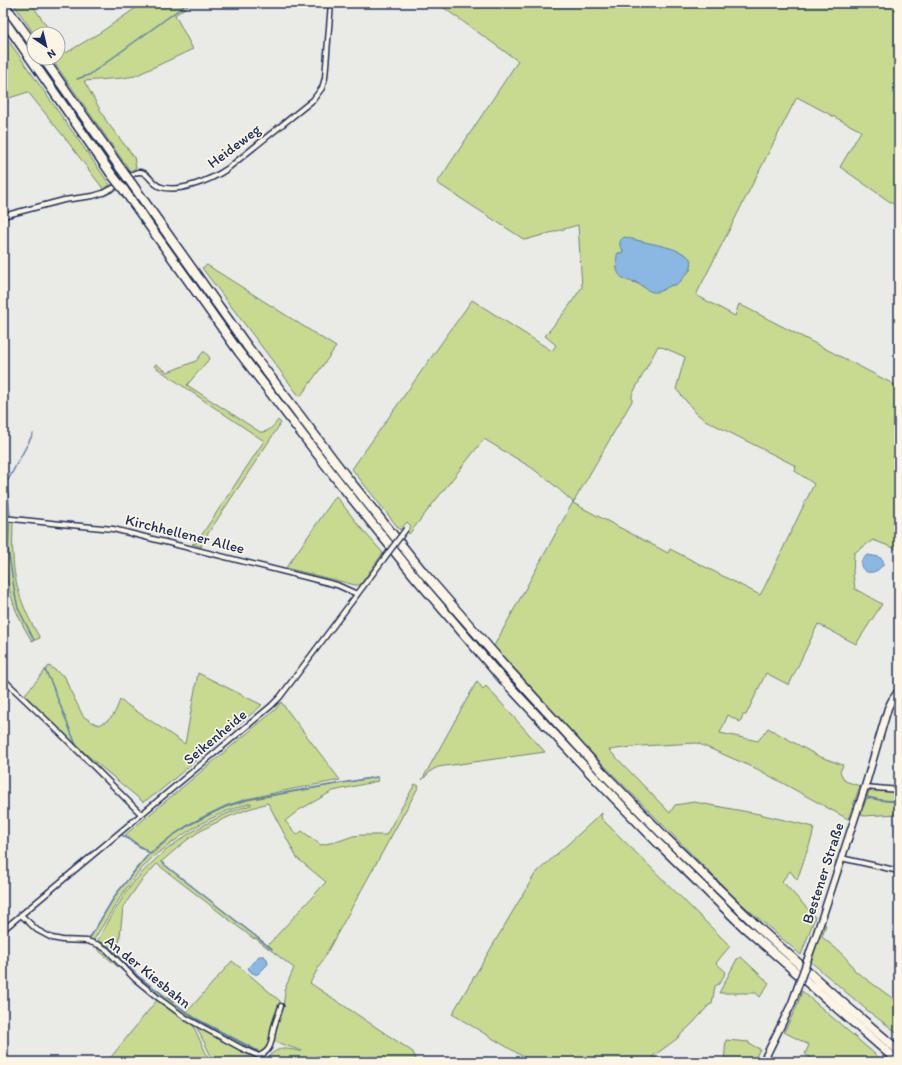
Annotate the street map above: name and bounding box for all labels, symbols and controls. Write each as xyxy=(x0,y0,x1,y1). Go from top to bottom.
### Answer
north arrow xyxy=(26,26,66,66)
text: N xyxy=(45,46,58,61)
street label: Heideweg xyxy=(204,120,264,172)
street label: Kirchhellener Allee xyxy=(124,510,246,558)
street label: Seikenheide xyxy=(180,705,250,769)
street label: Bestener Straße xyxy=(798,820,848,926)
street label: An der Kiesbahn xyxy=(101,932,195,1012)

